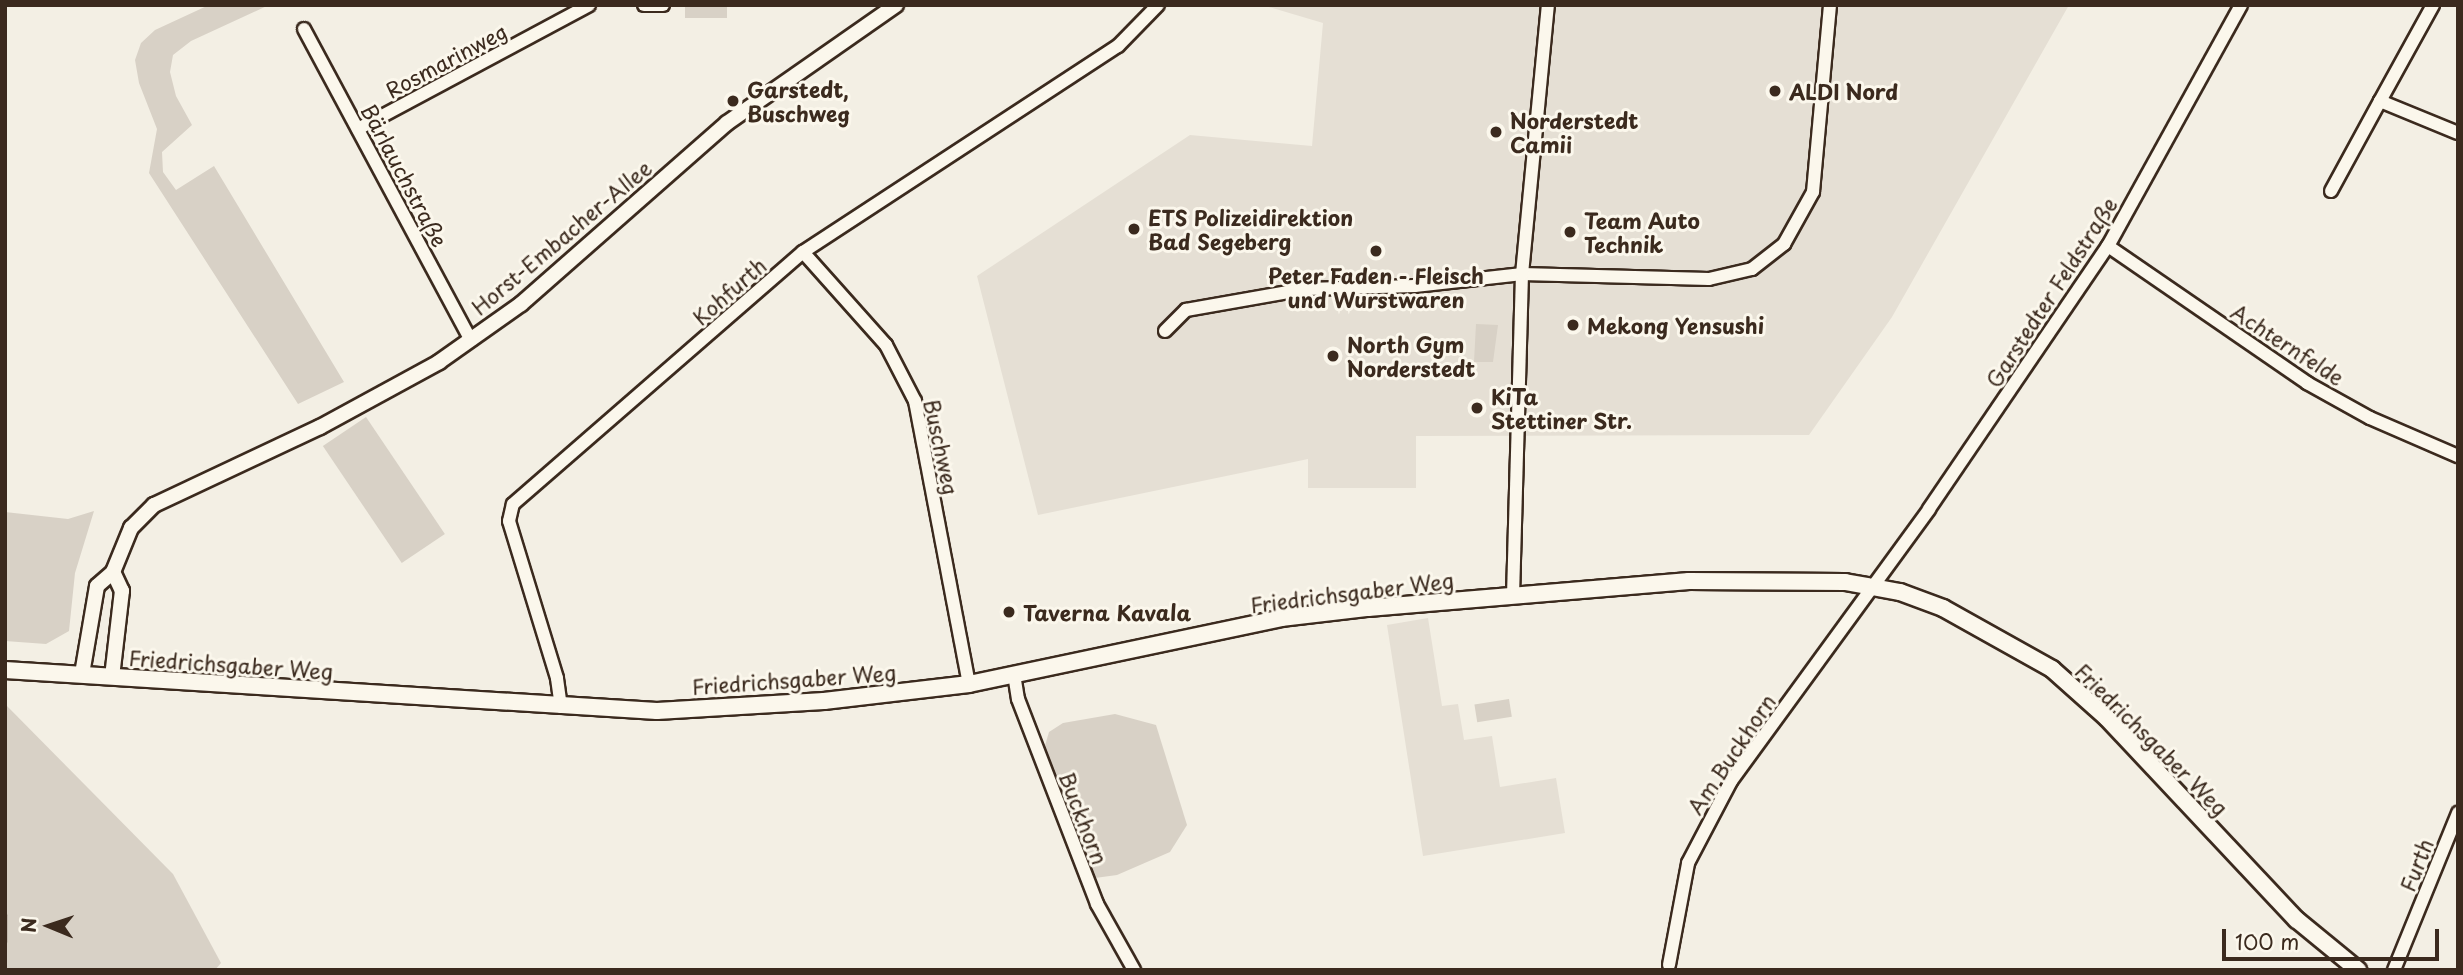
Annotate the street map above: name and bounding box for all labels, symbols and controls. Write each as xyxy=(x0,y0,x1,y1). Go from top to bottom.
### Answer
street label: Rosmarinweg xyxy=(381,18,511,102)
place label: Garstedt, Buschweg xyxy=(747,76,850,126)
place label: ALDI Nord xyxy=(1789,78,1901,104)
marker: ALDI Nord xyxy=(1767,83,1783,99)
marker: Garstedt, Buschweg xyxy=(725,93,741,109)
street label: Bärlauchstraße xyxy=(357,99,453,251)
place label: Norderstedt Camii xyxy=(1510,107,1638,157)
marker: Norderstedt Camii xyxy=(1488,124,1504,140)
street label: Horst-Embacher-Allee xyxy=(466,155,656,319)
street label: Garstedter Feldstraße xyxy=(1980,192,2122,392)
place label: ETS Polizeidirektion Bad Segeberg xyxy=(1148,204,1355,254)
place label: Team Auto Technik xyxy=(1584,207,1699,257)
marker: ETS Polizeidirektion Bad Segeberg xyxy=(1126,221,1142,237)
marker: Team Auto Technik xyxy=(1562,224,1578,240)
marker: Peter Faden - Fleisch und Wurstwaren xyxy=(1368,243,1384,259)
street label: Kohfurth xyxy=(687,252,771,330)
place label: Peter Faden - Fleisch und Wurstwaren xyxy=(1266,262,1486,312)
street label: Achternfelde xyxy=(2227,298,2349,390)
place label: Mekong Yensushi xyxy=(1587,312,1764,338)
marker: Mekong Yensushi xyxy=(1565,317,1581,333)
place label: North Gym Norderstedt xyxy=(1347,331,1475,381)
marker: North Gym Norderstedt xyxy=(1325,348,1341,364)
place label: KiTa Stettiner Str. xyxy=(1491,383,1634,433)
street label: Buschweg xyxy=(920,397,964,497)
marker: KiTa Stettiner Str. xyxy=(1469,400,1485,416)
street label: Friedrichsgaber Weg xyxy=(1248,567,1456,617)
place label: Taverna Kavala xyxy=(1023,599,1191,625)
marker: Taverna Kavala xyxy=(1001,604,1017,620)
street label: Friedrichsgaber Weg xyxy=(127,644,335,684)
street label: Friedrichsgaber Weg xyxy=(2070,657,2234,821)
street label: Friedrichsgaber Weg xyxy=(690,659,898,699)
street label: Am Buckhorn xyxy=(1682,689,1780,819)
street label: Buckhorn xyxy=(1055,768,1113,868)
street label: Furth xyxy=(2394,835,2438,895)
north arrow xyxy=(14,891,84,961)
scale bar xyxy=(2225,916,2442,960)
text: N xyxy=(14,917,42,933)
text: 100 m xyxy=(2235,925,2299,957)

